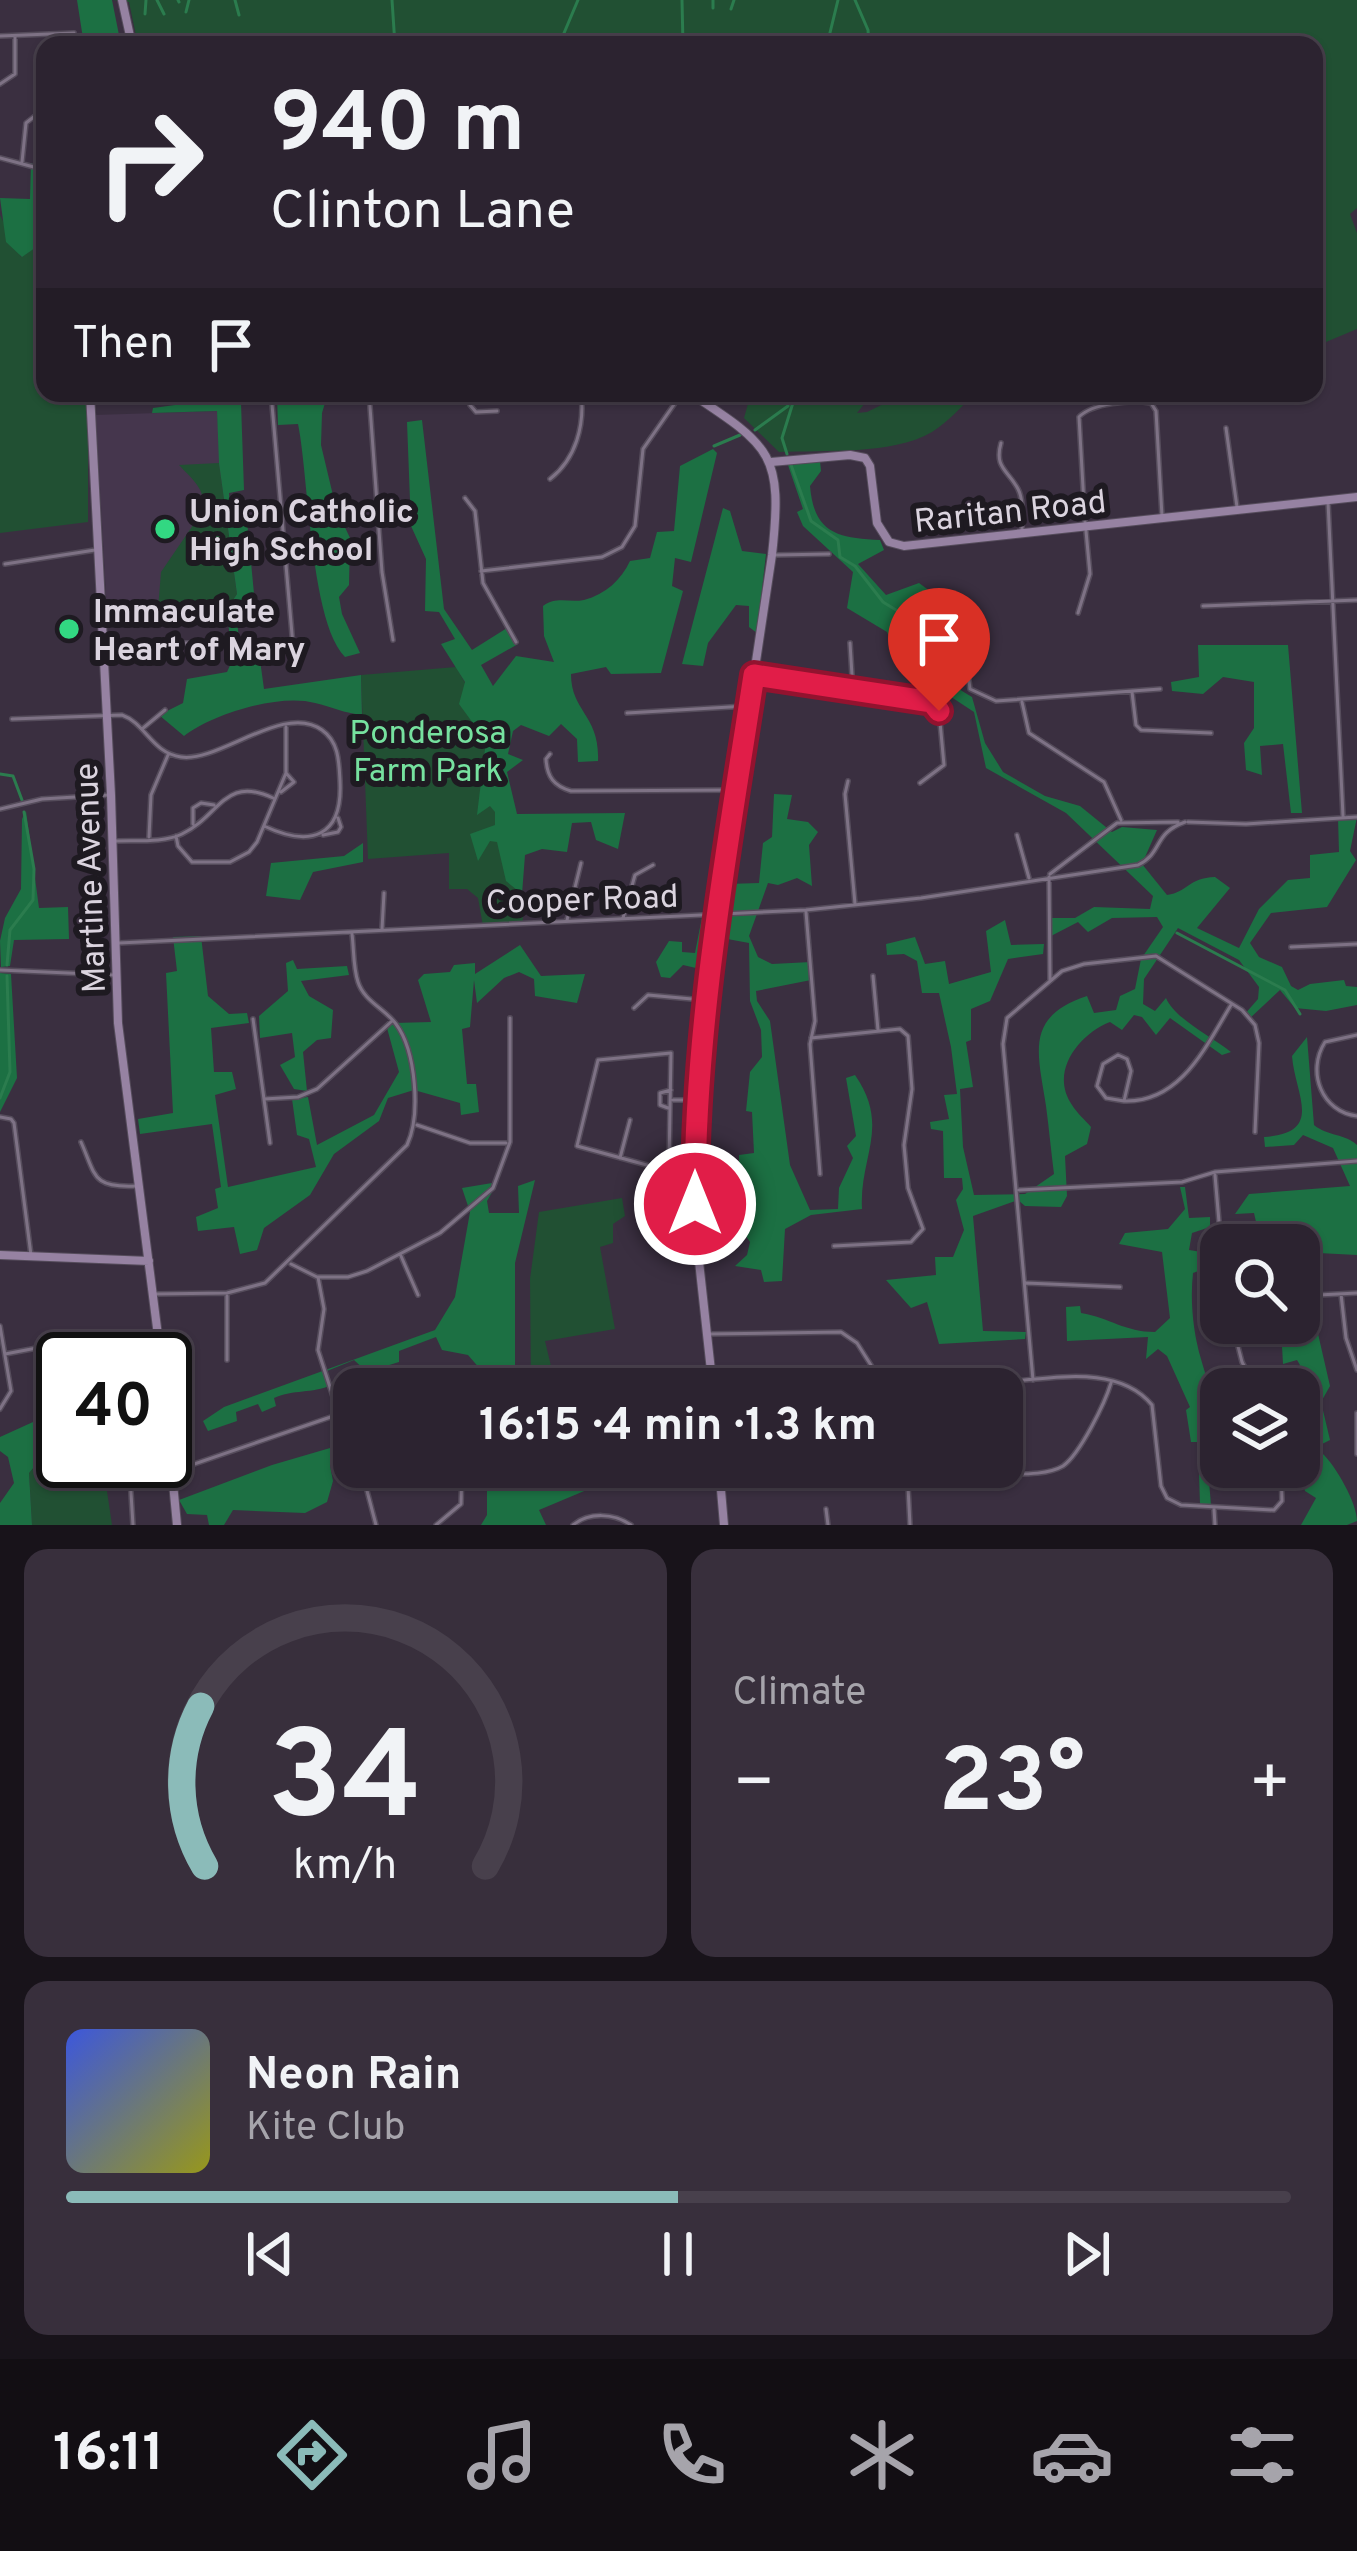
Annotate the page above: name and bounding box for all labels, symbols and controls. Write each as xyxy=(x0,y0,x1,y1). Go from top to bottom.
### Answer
text: 940 m xyxy=(270,75,525,181)
icon: right xyxy=(72,84,228,240)
text: Clinton Lane xyxy=(270,179,575,248)
icon: arrive xyxy=(198,312,264,378)
text: Then xyxy=(72,317,174,374)
street label: Raritan Road xyxy=(912,483,1109,545)
place label: Union Catholic High School xyxy=(189,493,414,573)
marker: Union Catholic High School xyxy=(152,516,178,542)
pin xyxy=(888,588,990,711)
place label: Immaculate Heart of Mary xyxy=(93,593,305,673)
icon: arrive xyxy=(906,606,972,672)
marker: Immaculate Heart of Mary xyxy=(56,616,82,642)
park label: Ponderosa Farm Park xyxy=(349,714,507,794)
street label: Martine Avenue xyxy=(68,762,118,994)
street label: Cooper Road xyxy=(485,878,679,926)
position arrow xyxy=(632,1141,758,1267)
map controls xyxy=(1200,1224,1320,1488)
button: search xyxy=(1200,1224,1320,1344)
speed limit sign: 40 xyxy=(36,1332,192,1488)
button: layers xyxy=(1200,1368,1320,1488)
text: 16:15 · 4 min · 1.3 km xyxy=(479,1399,877,1456)
text: Climate xyxy=(733,1670,866,1719)
text: 34 xyxy=(268,1705,423,1863)
text: 23° xyxy=(939,1730,1085,1843)
text: − xyxy=(733,1745,775,1828)
text: + xyxy=(1248,1745,1291,1828)
text: km/h xyxy=(293,1840,397,1894)
text: Neon Rain xyxy=(246,2048,462,2105)
text: Kite Club xyxy=(246,2105,405,2154)
icon: previous xyxy=(237,2221,303,2287)
icon: pause xyxy=(645,2221,711,2287)
icon: next xyxy=(1054,2221,1120,2287)
icon: directions xyxy=(270,2413,354,2497)
icon: music xyxy=(460,2413,544,2497)
icon: phone xyxy=(650,2413,734,2497)
icon: climate xyxy=(840,2413,924,2497)
icon: car xyxy=(1030,2413,1114,2497)
icon: filters xyxy=(1220,2413,1304,2497)
text: 16:11 xyxy=(53,2421,164,2490)

